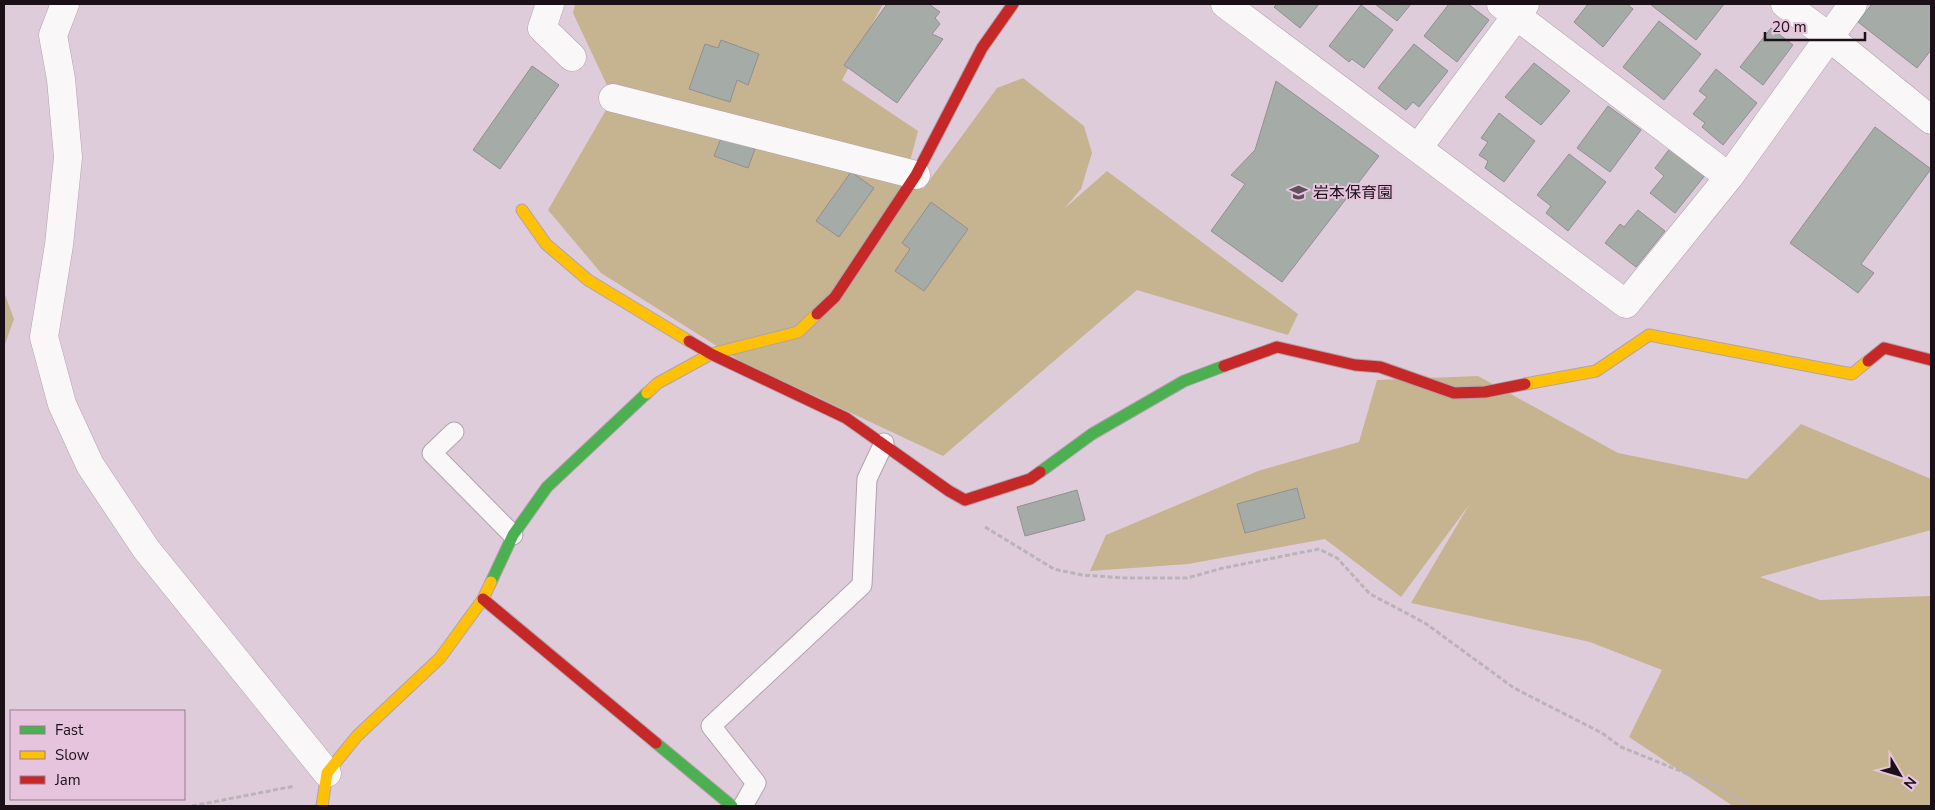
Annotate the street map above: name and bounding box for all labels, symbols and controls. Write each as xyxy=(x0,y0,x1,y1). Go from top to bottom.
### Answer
scale bar xyxy=(1765,10,1865,42)
text: 20 m xyxy=(1772,17,1807,37)
school or university icon: 岩本保育園 xyxy=(1289,182,1309,202)
place label: 岩本保育園 xyxy=(1313,182,1393,204)
legend xyxy=(10,710,185,800)
text: Fast xyxy=(55,720,84,740)
text: Slow xyxy=(55,745,90,765)
north arrow xyxy=(1875,750,1925,800)
text: Jam xyxy=(54,770,81,790)
text: N xyxy=(1899,773,1921,793)

